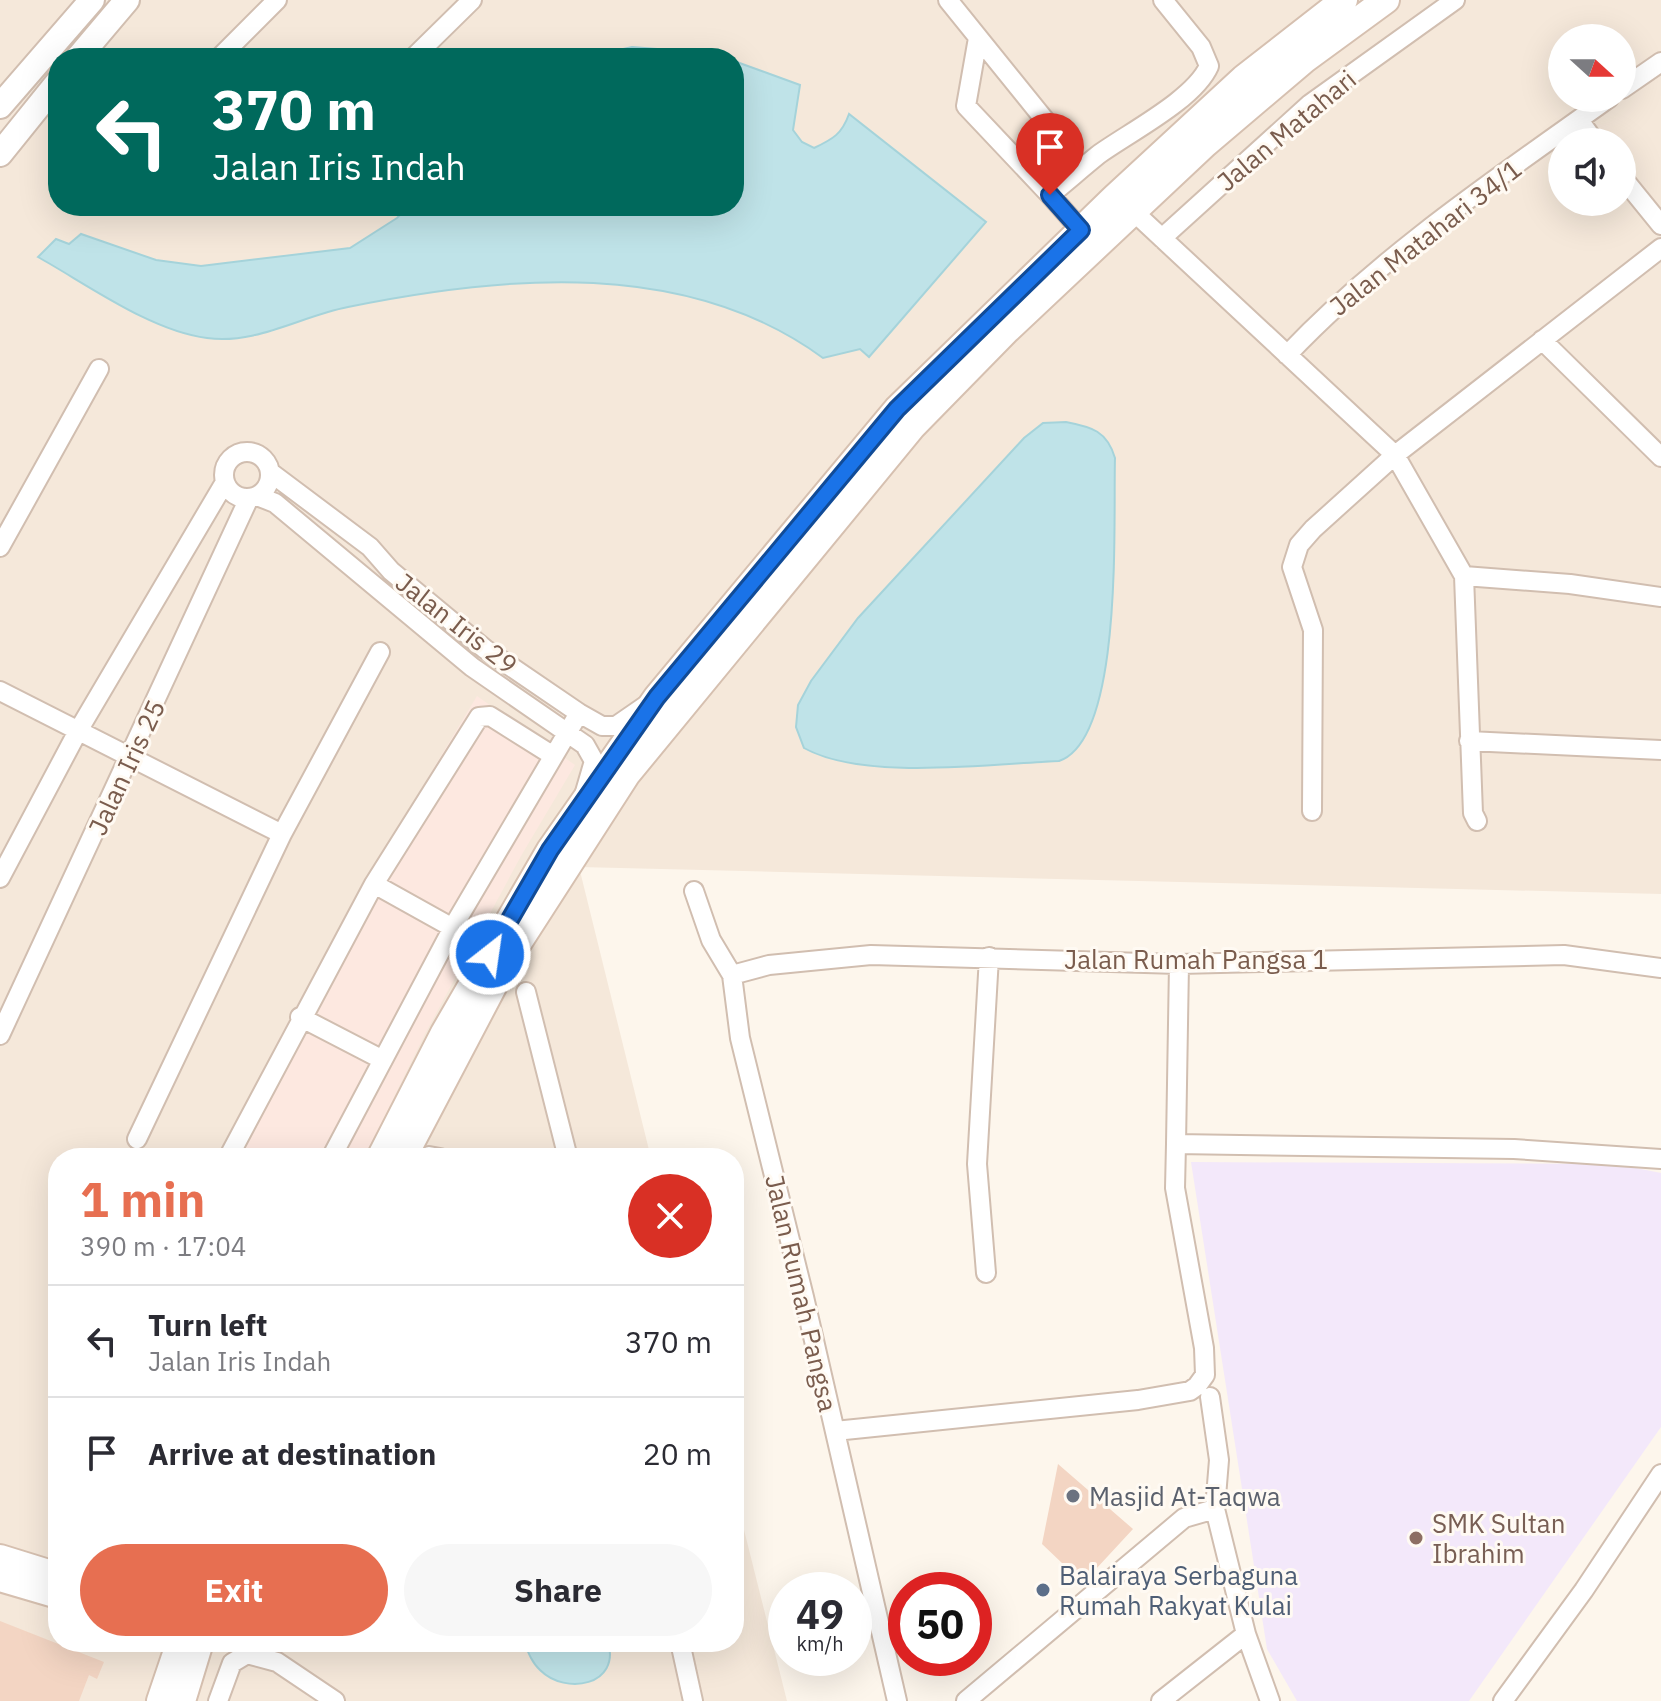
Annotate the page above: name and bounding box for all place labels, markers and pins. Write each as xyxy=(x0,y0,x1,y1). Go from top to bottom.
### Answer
pin xyxy=(1016,113,1084,195)
place label: Masjid At-Taqwa xyxy=(1089,1479,1281,1513)
marker: Masjid At-Taqwa xyxy=(1064,1487,1082,1505)
place label: SMK Sultan Ibrahim xyxy=(1432,1506,1565,1570)
marker: SMK Sultan Ibrahim xyxy=(1407,1529,1425,1547)
place label: Balairaya Serbaguna Rumah Rakyat Kulai xyxy=(1059,1558,1298,1622)
marker: Balairaya Serbaguna Rumah Rakyat Kulai xyxy=(1034,1581,1052,1599)

